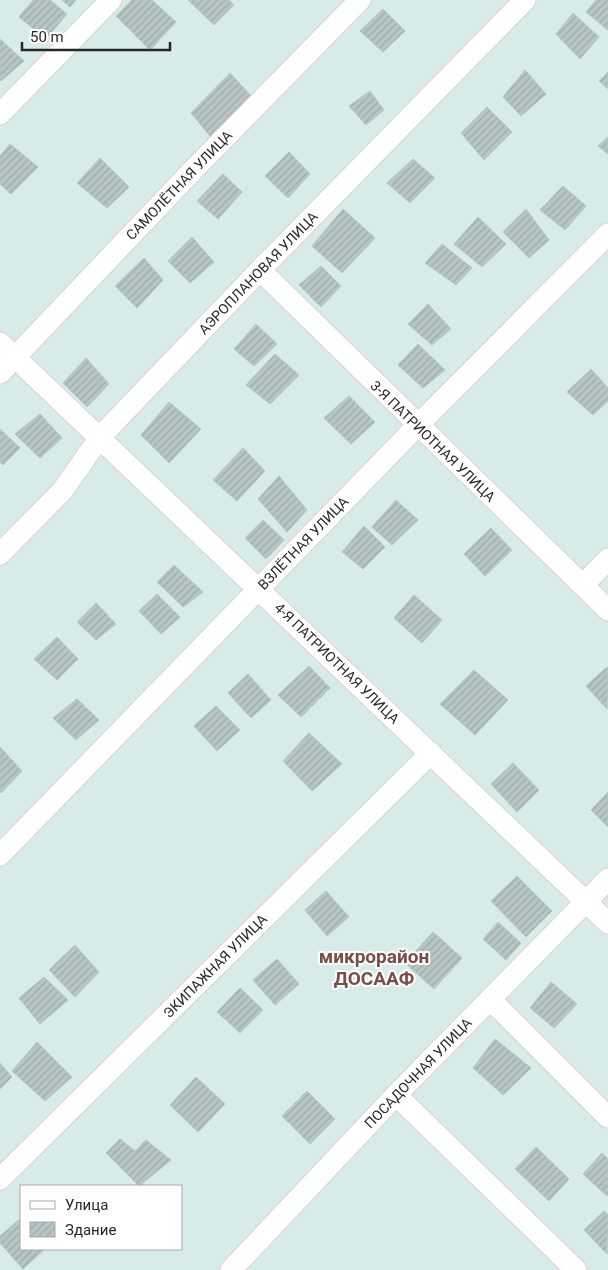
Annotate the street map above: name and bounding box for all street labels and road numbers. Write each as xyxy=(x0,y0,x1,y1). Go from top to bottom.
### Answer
street label: САМОЛЁТНАЯ УЛИЦА xyxy=(123,127,235,243)
street label: АЭРОПЛАНОВАЯ УЛИЦА xyxy=(195,208,321,338)
street label: 3-Я ПАТРИОТНАЯ УЛИЦА xyxy=(367,377,499,505)
street label: ВЗЛЁТНАЯ УЛИЦА xyxy=(255,493,351,593)
street label: 4-Я ПАТРИОТНАЯ УЛИЦА xyxy=(271,599,403,727)
street label: ЭКИПАЖНАЯ УЛИЦА xyxy=(160,911,270,1021)
street label: ПОСАДОЧНАЯ УЛИЦА xyxy=(361,1015,475,1131)

